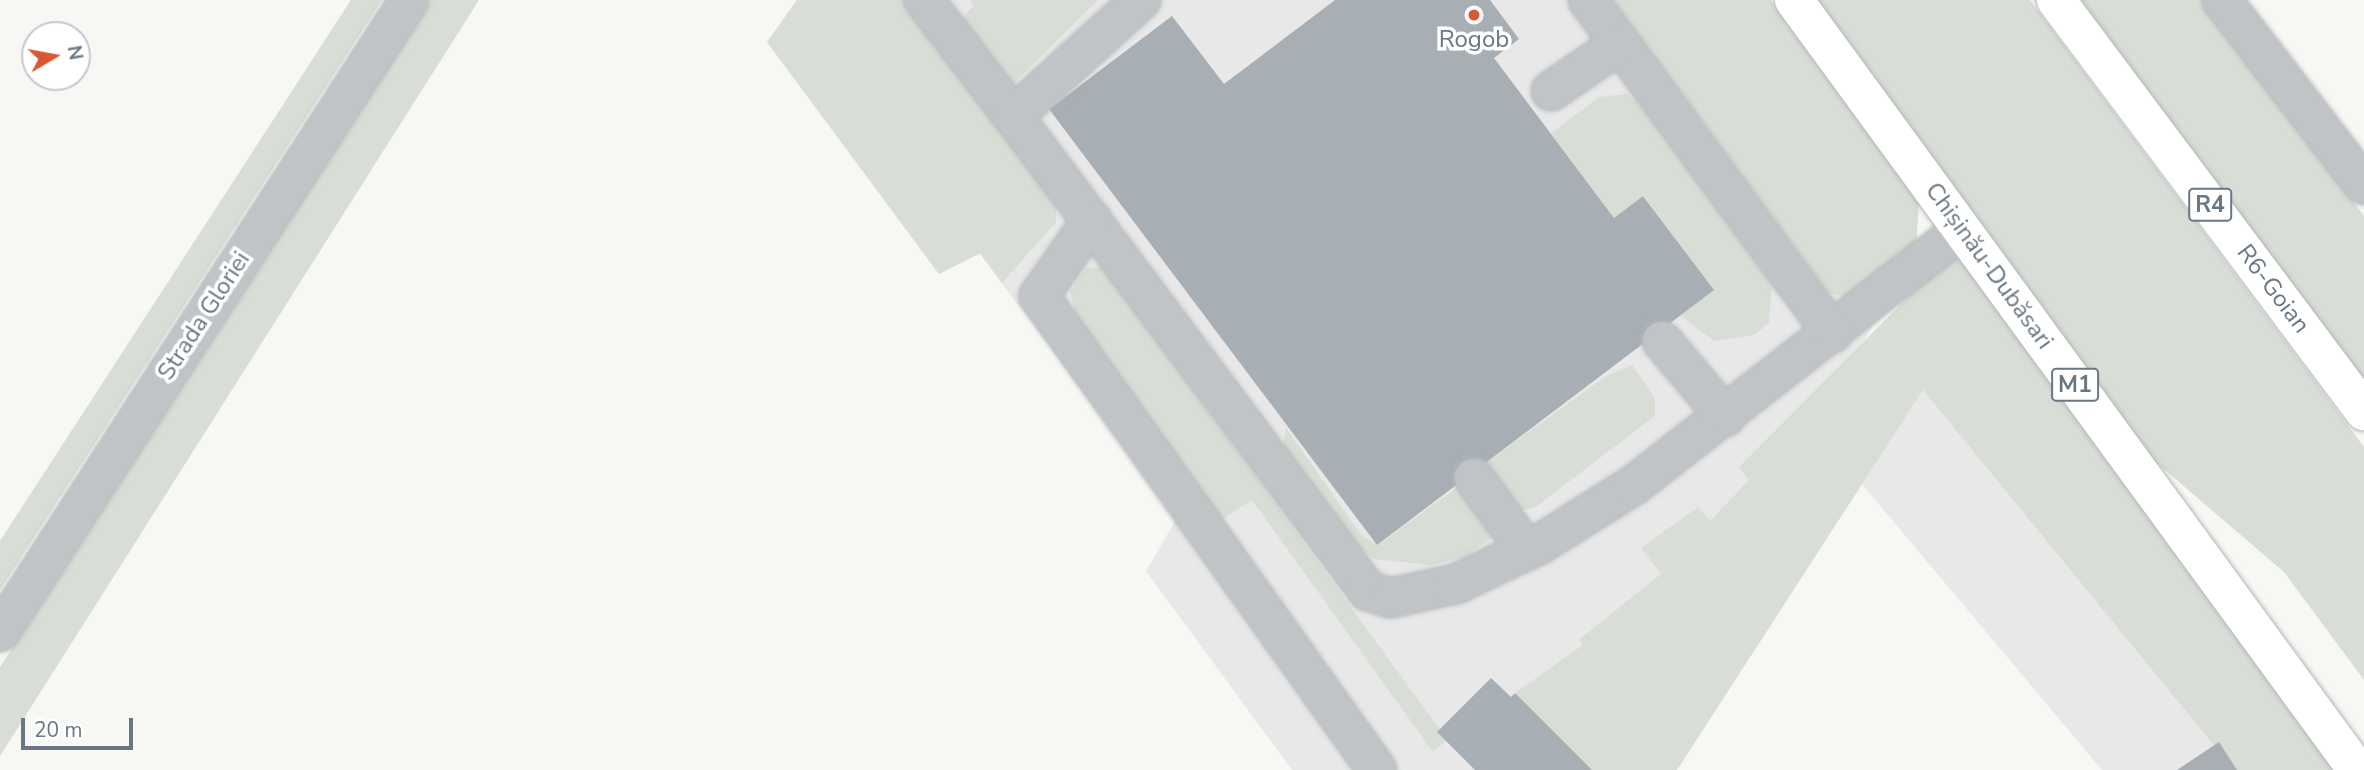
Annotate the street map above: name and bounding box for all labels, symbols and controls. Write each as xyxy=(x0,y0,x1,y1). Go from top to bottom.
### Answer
marker: Rogob xyxy=(1466,7,1482,23)
north arrow xyxy=(21,21,91,91)
place label: Rogob xyxy=(1439,26,1509,54)
text: N xyxy=(61,43,89,62)
street label: Chișinău-Dubăsari xyxy=(1919,177,2059,355)
road number: R4 xyxy=(2187,186,2233,224)
street label: R6-Goian xyxy=(2230,239,2316,339)
street label: Strada Gloriei xyxy=(152,246,256,386)
road number: M1 xyxy=(2050,366,2100,404)
scale bar xyxy=(24,704,136,748)
text: 20 m xyxy=(34,716,83,744)

